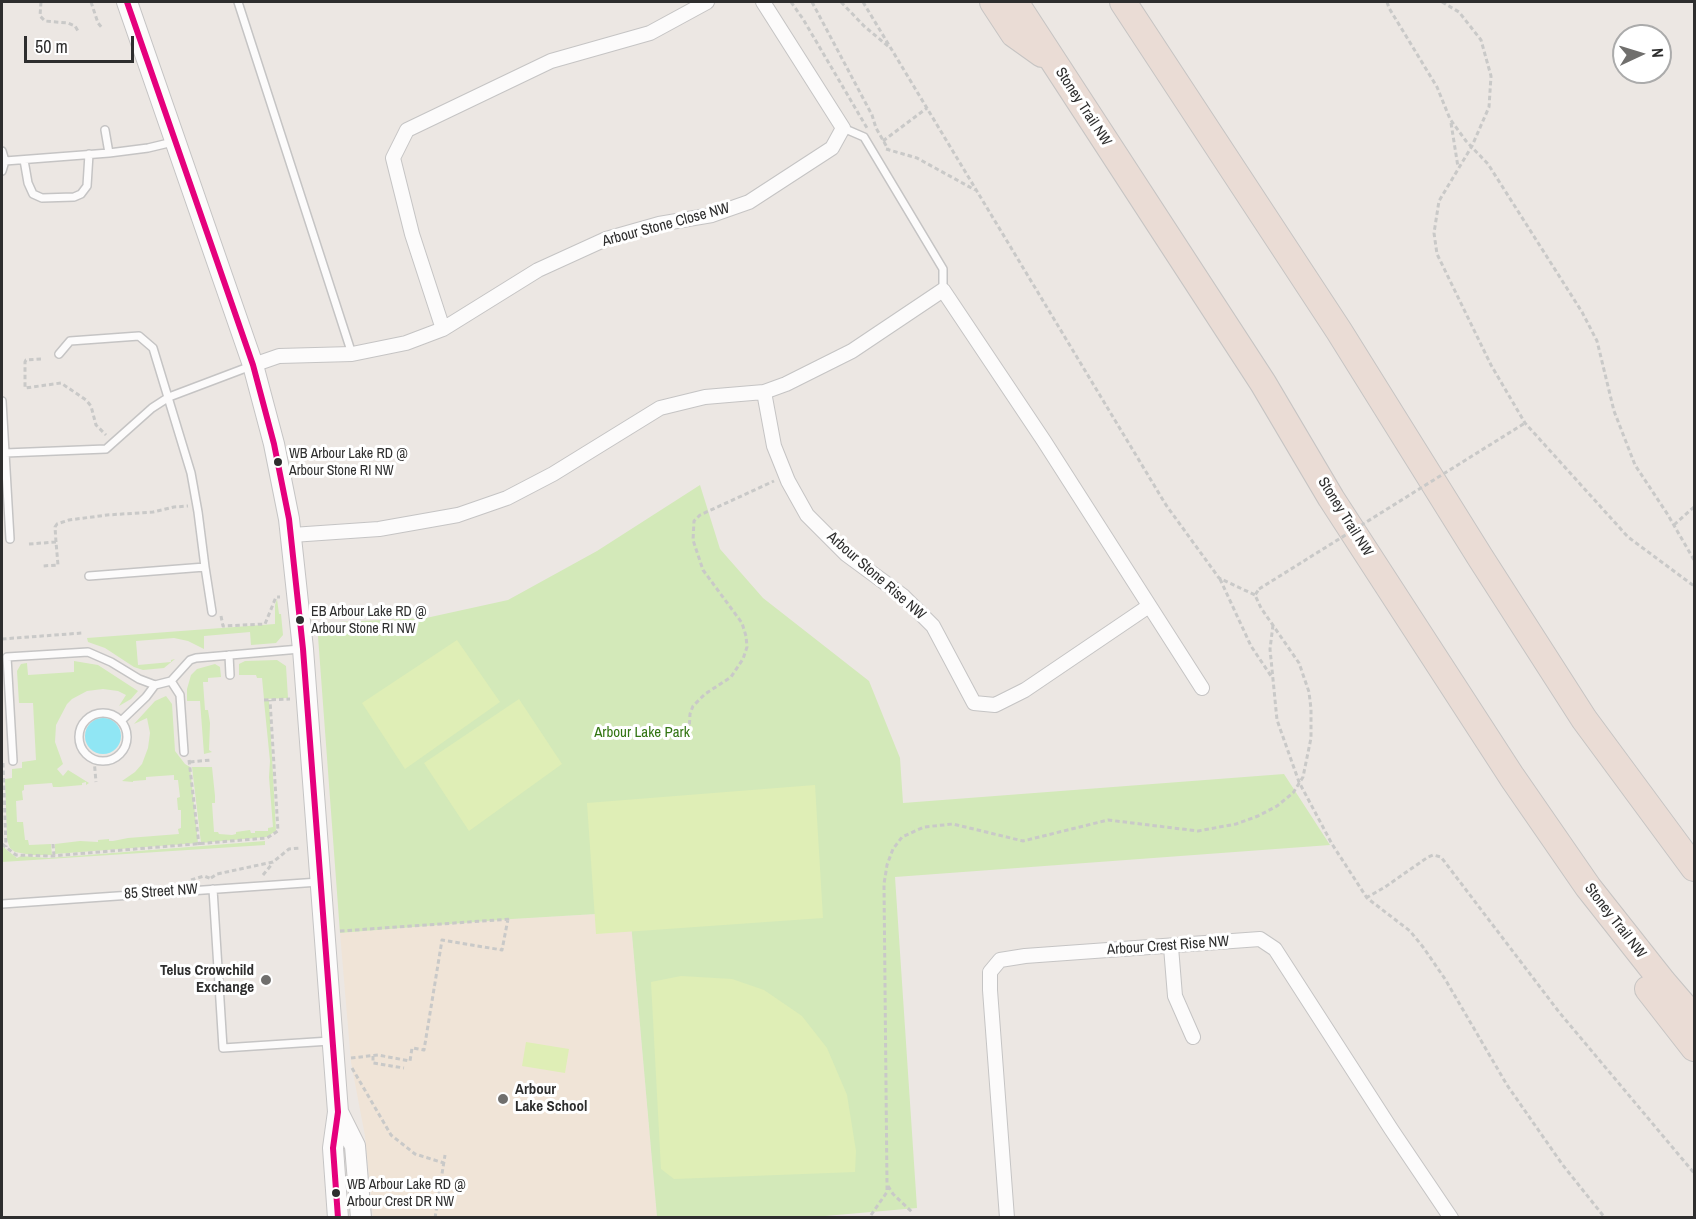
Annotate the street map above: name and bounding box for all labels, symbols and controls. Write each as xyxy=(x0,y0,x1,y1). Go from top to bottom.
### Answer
scale bar xyxy=(27,24,136,62)
north arrow xyxy=(1612,24,1672,84)
text: 50 m xyxy=(35,34,68,59)
text: N xyxy=(1647,47,1669,58)
street label: Stoney Trail NW xyxy=(1051,64,1115,150)
street label: Arbour Stone Close NW xyxy=(600,199,732,251)
place label: WB Arbour Lake RD @ Arbour Stone RI NW xyxy=(289,446,408,478)
marker: WB Arbour Lake RD @ Arbour Stone RI NW xyxy=(272,456,284,468)
street label: Stoney Trail NW xyxy=(1314,474,1376,560)
street label: Arbour Stone Rise NW xyxy=(823,528,929,624)
place label: EB Arbour Lake RD @ Arbour Stone RI NW xyxy=(311,604,427,636)
marker: EB Arbour Lake RD @ Arbour Stone RI NW xyxy=(294,614,306,626)
park label: Arbour Lake Park xyxy=(594,724,690,742)
street label: 85 Street NW xyxy=(124,880,198,904)
street label: Stoney Trail NW xyxy=(1580,880,1650,962)
street label: Arbour Crest Rise NW xyxy=(1106,933,1230,959)
place label: Telus Crowchild Exchange xyxy=(160,962,254,997)
marker: Telus Crowchild Exchange xyxy=(259,973,273,987)
place label: Arbour Lake School xyxy=(515,1081,587,1116)
marker: Arbour Lake School xyxy=(496,1092,510,1106)
place label: WB Arbour Lake RD @ Arbour Crest DR NW xyxy=(347,1177,466,1210)
marker: WB Arbour Lake RD @ Arbour Crest DR NW xyxy=(330,1187,342,1199)

